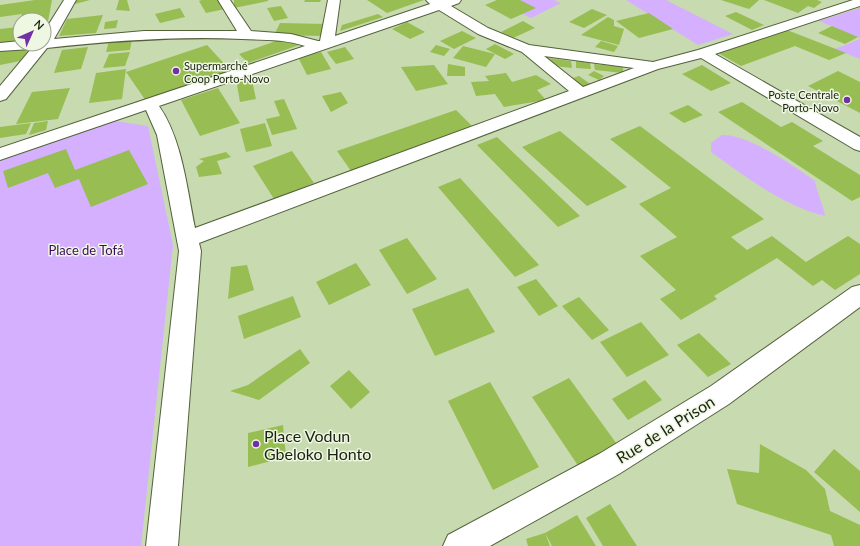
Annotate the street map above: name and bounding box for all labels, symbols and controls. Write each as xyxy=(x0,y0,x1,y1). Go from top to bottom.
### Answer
north arrow xyxy=(12,12,52,52)
text: N xyxy=(32,17,47,32)
place label: Supermarché Coop Porto-Novo xyxy=(184,59,270,85)
marker: Supermarché Coop Porto-Novo xyxy=(171,66,181,76)
place label: Poste Centrale Porto-Novo xyxy=(768,88,839,114)
marker: Poste Centrale Porto-Novo xyxy=(842,95,852,105)
park label: Place de Tofá xyxy=(49,242,123,258)
street label: Rue de la Prison xyxy=(612,391,718,467)
place label: Place Vodun Gbeloko Honto xyxy=(264,426,371,463)
marker: Place Vodun Gbeloko Honto xyxy=(251,439,261,449)

